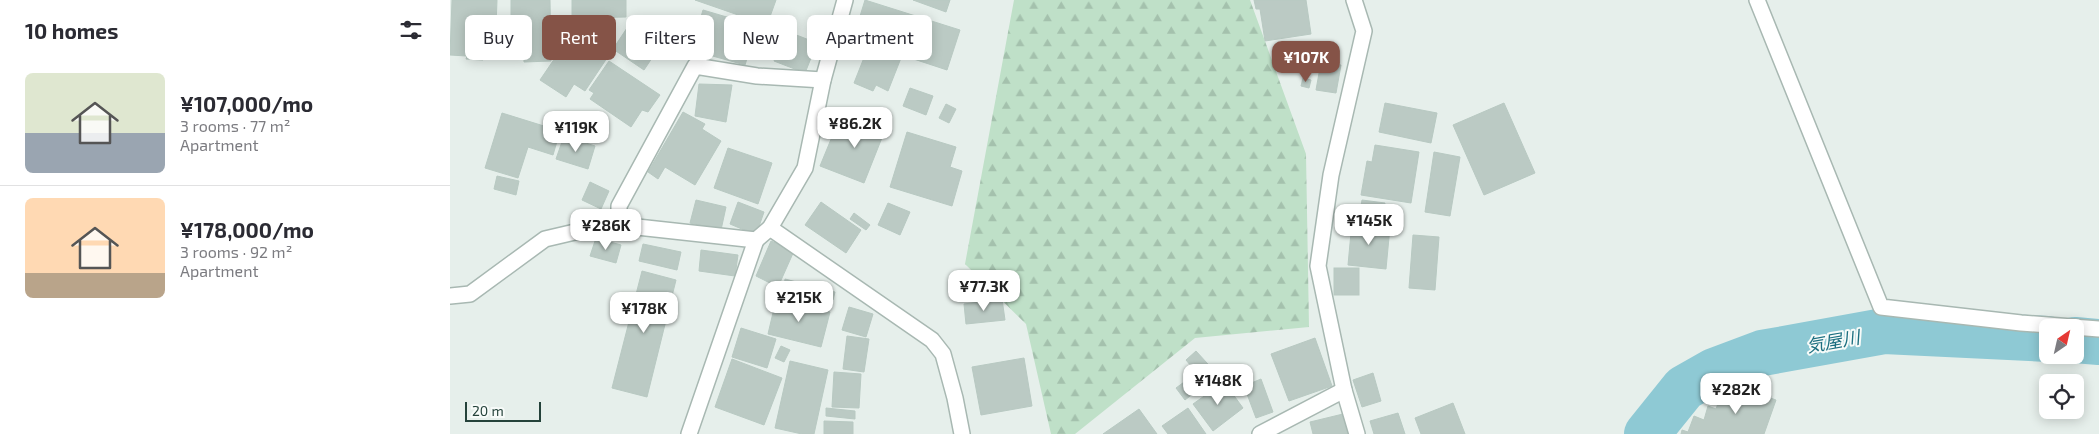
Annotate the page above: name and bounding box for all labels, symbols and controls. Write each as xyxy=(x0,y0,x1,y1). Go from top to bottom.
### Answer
chip: Buy xyxy=(465,15,532,60)
chip: Rent xyxy=(542,15,616,60)
chip: Filters xyxy=(626,15,714,60)
chip: New xyxy=(724,15,797,60)
chip: Apartment xyxy=(807,15,932,60)
icon: filters xyxy=(397,16,425,44)
text: 10 homes xyxy=(25,18,118,43)
pin: ¥107K xyxy=(1271,41,1341,83)
text: ¥107K xyxy=(1283,47,1329,66)
text: ¥107,000/mo xyxy=(180,91,313,116)
icon: home xyxy=(65,93,125,153)
pin: ¥86.2K xyxy=(814,106,896,149)
pin: ¥119K xyxy=(541,110,611,153)
text: ¥86.2K xyxy=(828,113,882,132)
text: 3 rooms · 77 m² xyxy=(180,116,291,135)
text: ¥119K xyxy=(554,117,598,136)
text: Apartment xyxy=(180,135,259,154)
pin: ¥145K xyxy=(1334,204,1404,246)
pin: ¥286K xyxy=(571,208,641,251)
text: ¥145K xyxy=(1346,210,1392,229)
text: ¥286K xyxy=(581,215,631,234)
text: ¥178,000/mo xyxy=(180,217,314,242)
icon: home xyxy=(65,218,125,278)
text: 3 rooms · 92 m² xyxy=(180,242,292,261)
text: Apartment xyxy=(180,261,259,280)
pin: ¥77.3K xyxy=(943,270,1025,312)
text: ¥77.3K xyxy=(959,276,1009,295)
pin: ¥215K xyxy=(764,280,834,323)
text: ¥215K xyxy=(776,287,822,306)
pin: ¥178K xyxy=(609,292,679,334)
text: ¥178K xyxy=(621,298,667,317)
north arrow xyxy=(2039,319,2084,364)
map controls xyxy=(2039,319,2084,419)
water label: 気屋川 xyxy=(1805,325,1863,357)
pin: ¥148K xyxy=(1183,364,1253,406)
text: ¥148K xyxy=(1194,370,1242,389)
pin: ¥282K xyxy=(1701,372,1771,415)
button: locate xyxy=(2039,374,2084,419)
text: ¥282K xyxy=(1711,379,1761,398)
scale bar xyxy=(465,399,541,422)
text: 20 m xyxy=(472,402,504,419)

